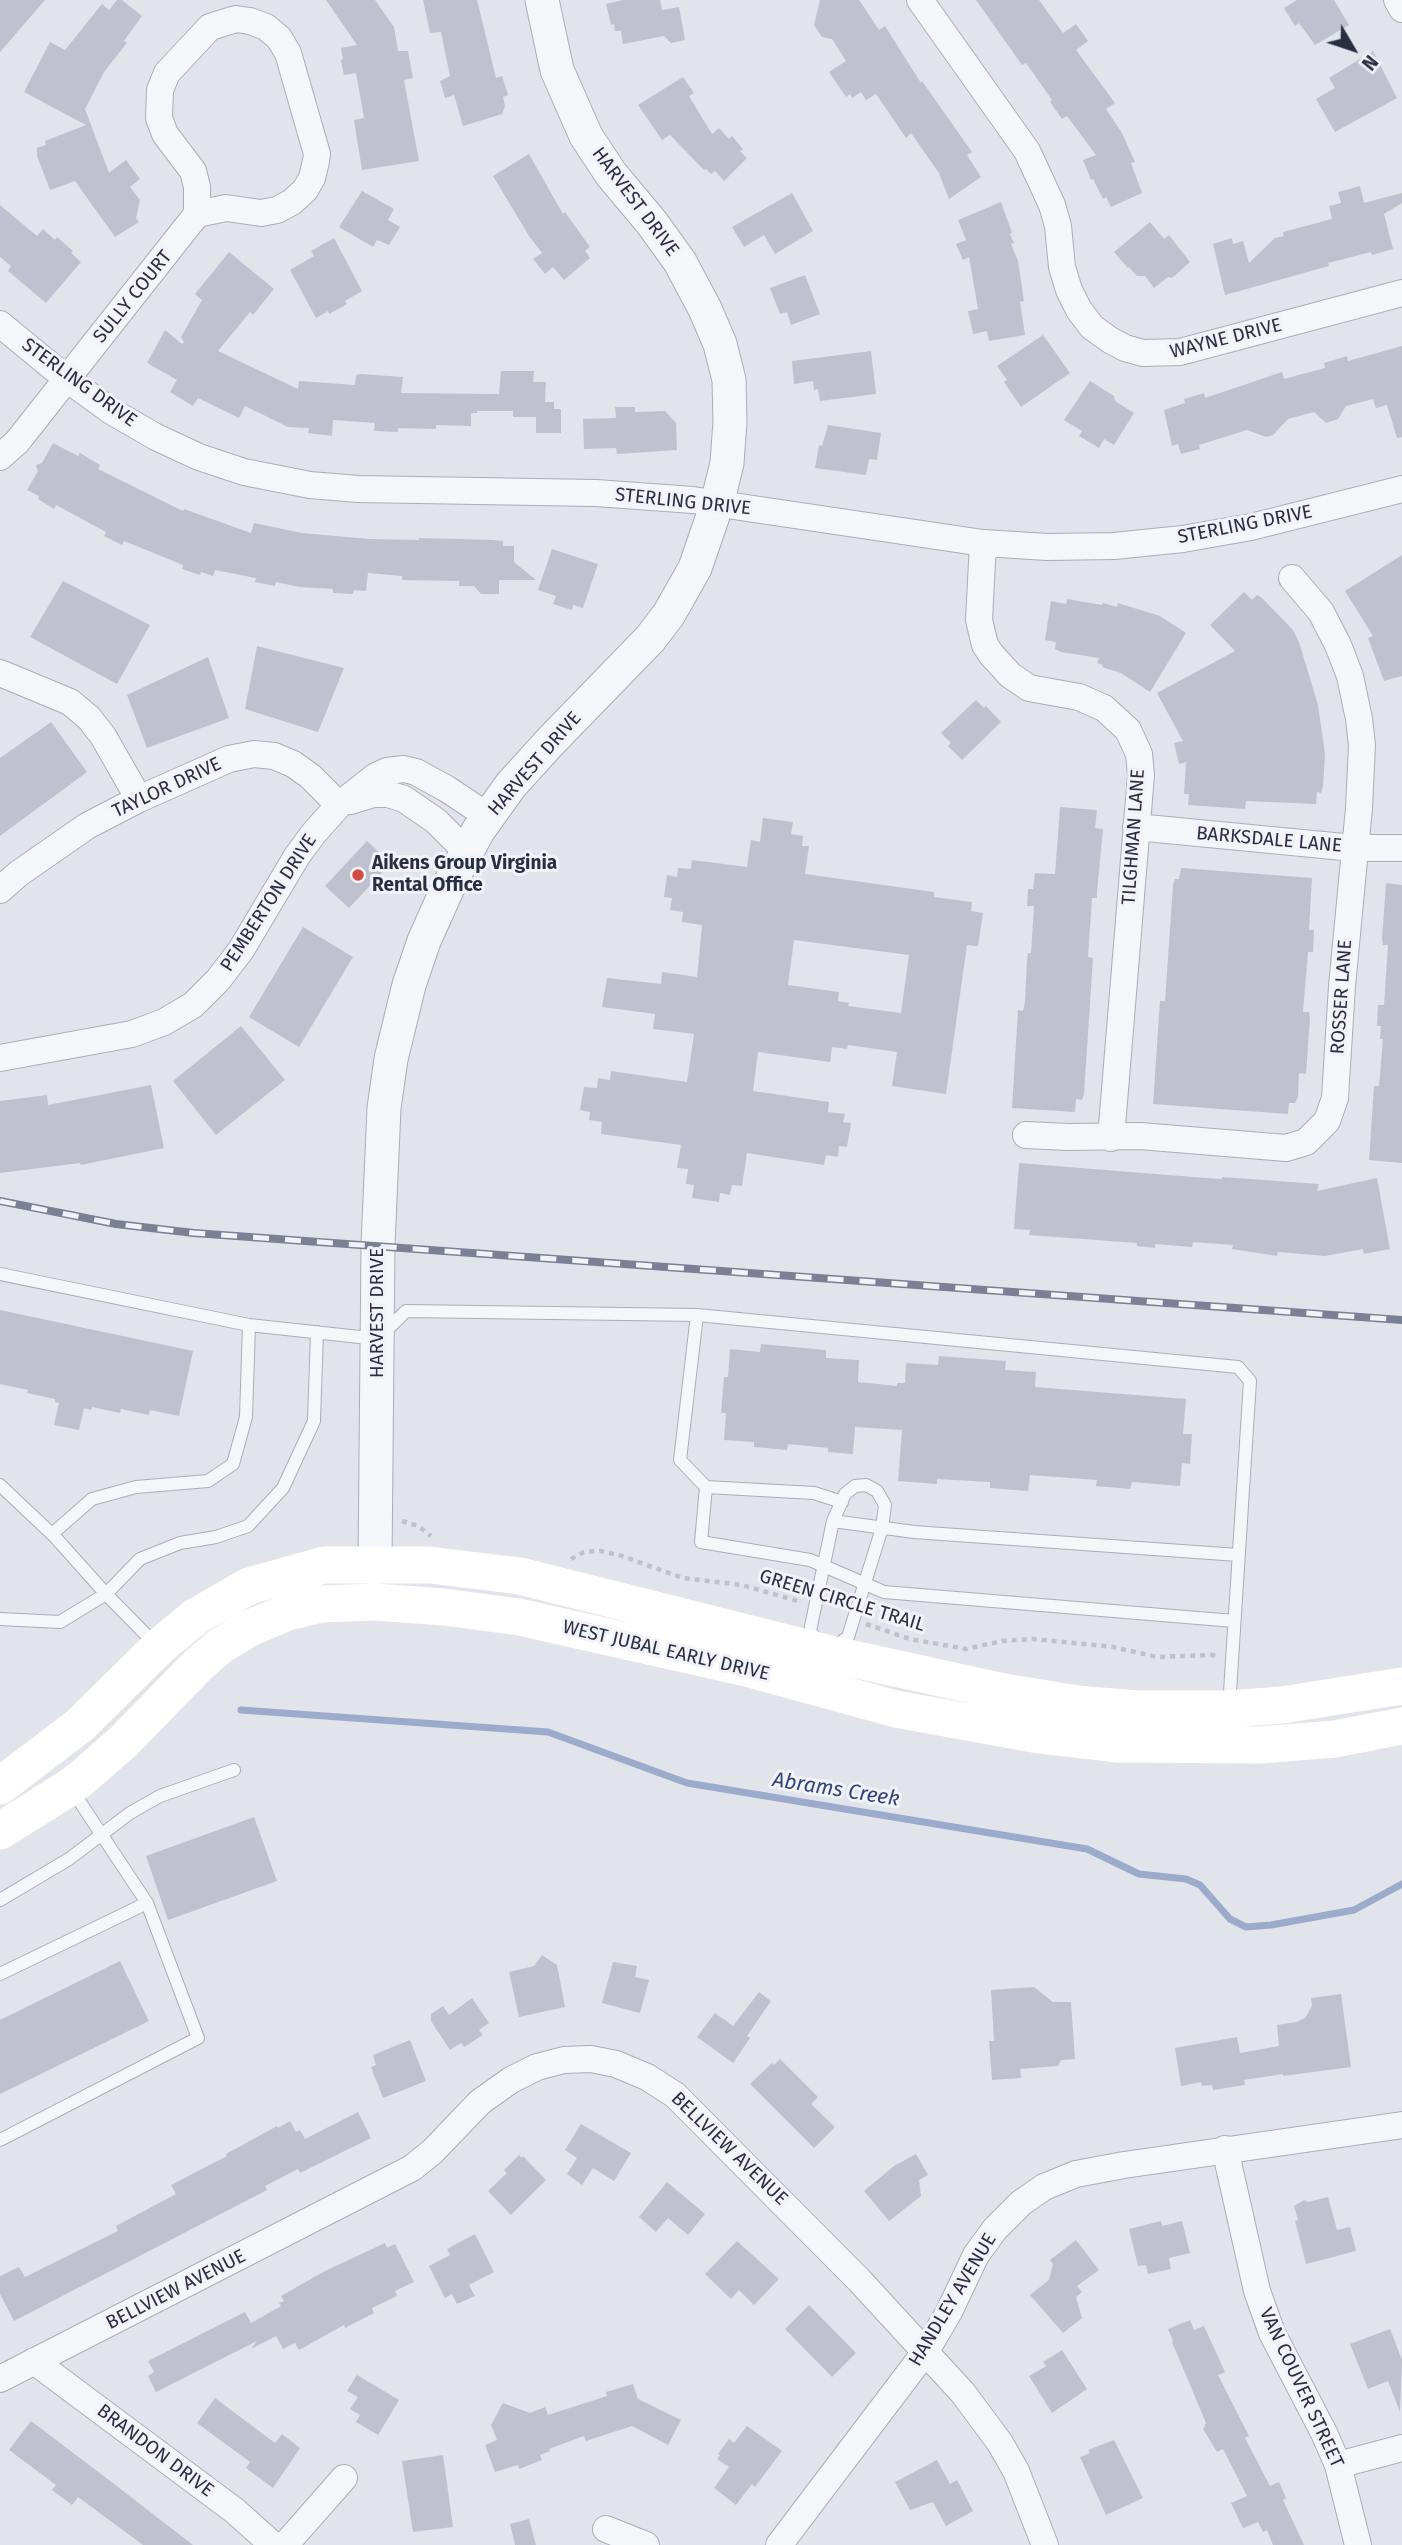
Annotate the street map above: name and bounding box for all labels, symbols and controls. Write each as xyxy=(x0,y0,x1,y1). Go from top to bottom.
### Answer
north arrow xyxy=(1318,14,1388,84)
text: N xyxy=(1357,50,1383,75)
street label: HARVEST DRIVE xyxy=(587,143,683,261)
street label: SULLY COURT xyxy=(89,246,177,348)
street label: WAYNE DRIVE xyxy=(1168,314,1284,364)
street label: STERLING DRIVE xyxy=(17,334,141,432)
street label: STERLING DRIVE xyxy=(614,484,752,520)
street label: STERLING DRIVE xyxy=(1176,501,1314,549)
street label: HARVEST DRIVE xyxy=(484,707,586,821)
street label: TAYLOR DRIVE xyxy=(109,753,225,823)
street label: TILGHMAN LANE xyxy=(1118,768,1150,906)
street label: BARKSDALE LANE xyxy=(1195,822,1343,858)
street label: PEMBERTON DRIVE xyxy=(216,830,322,976)
place label: Aikens Group Virginia Rental Office xyxy=(372,853,557,897)
marker: Aikens Group Virginia Rental Office xyxy=(350,867,366,883)
street label: ROSSER LANE xyxy=(1327,939,1357,1055)
street label: HARVEST DRIVE xyxy=(367,1248,389,1378)
street label: GREEN CIRCLE TRAIL xyxy=(756,1565,928,1637)
street label: WEST JUBAL EARLY DRIVE xyxy=(560,1616,772,1686)
water label: Abrams Creek xyxy=(771,1768,901,1812)
street label: BELLVIEW AVENUE xyxy=(666,2088,792,2210)
street label: HANDLEY AVENUE xyxy=(904,2229,1002,2371)
street label: BELLVIEW AVENUE xyxy=(103,2245,249,2335)
street label: VAN COUVER STREET xyxy=(1254,2304,1348,2472)
street label: BRANDON DRIVE xyxy=(92,2400,218,2502)

